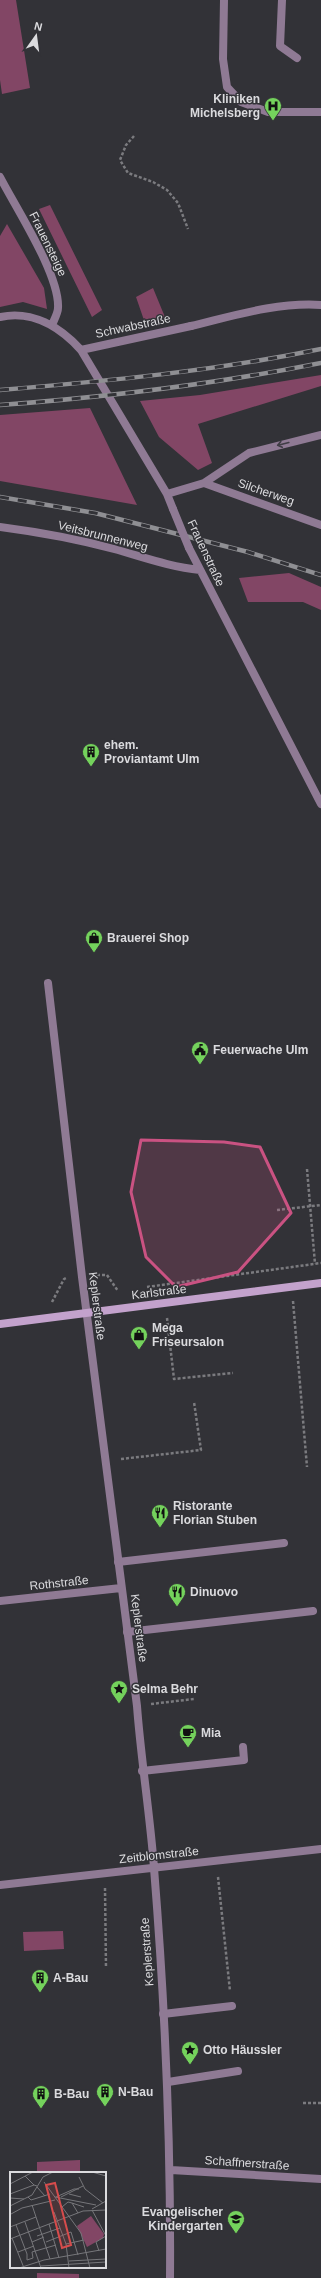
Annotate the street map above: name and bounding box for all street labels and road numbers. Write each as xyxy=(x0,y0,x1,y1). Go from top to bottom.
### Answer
street label: Frauensteige xyxy=(26,209,70,279)
street label: Schwabstraße xyxy=(94,311,172,341)
street label: Silcherweg xyxy=(236,476,296,508)
street label: Frauenstraße xyxy=(184,517,228,589)
street label: Veitsbrunnenweg xyxy=(57,518,149,554)
street label: Keplerstraße xyxy=(86,1271,108,1341)
street label: Karlstraße xyxy=(131,1282,188,1302)
street label: Rothstraße xyxy=(29,1573,90,1593)
street label: Keplerstraße xyxy=(128,1593,150,1663)
street label: Zeitblomstraße xyxy=(118,1844,200,1866)
street label: Keplerstraße xyxy=(138,1917,156,1987)
street label: Schaffnerstraße xyxy=(204,2153,290,2173)

